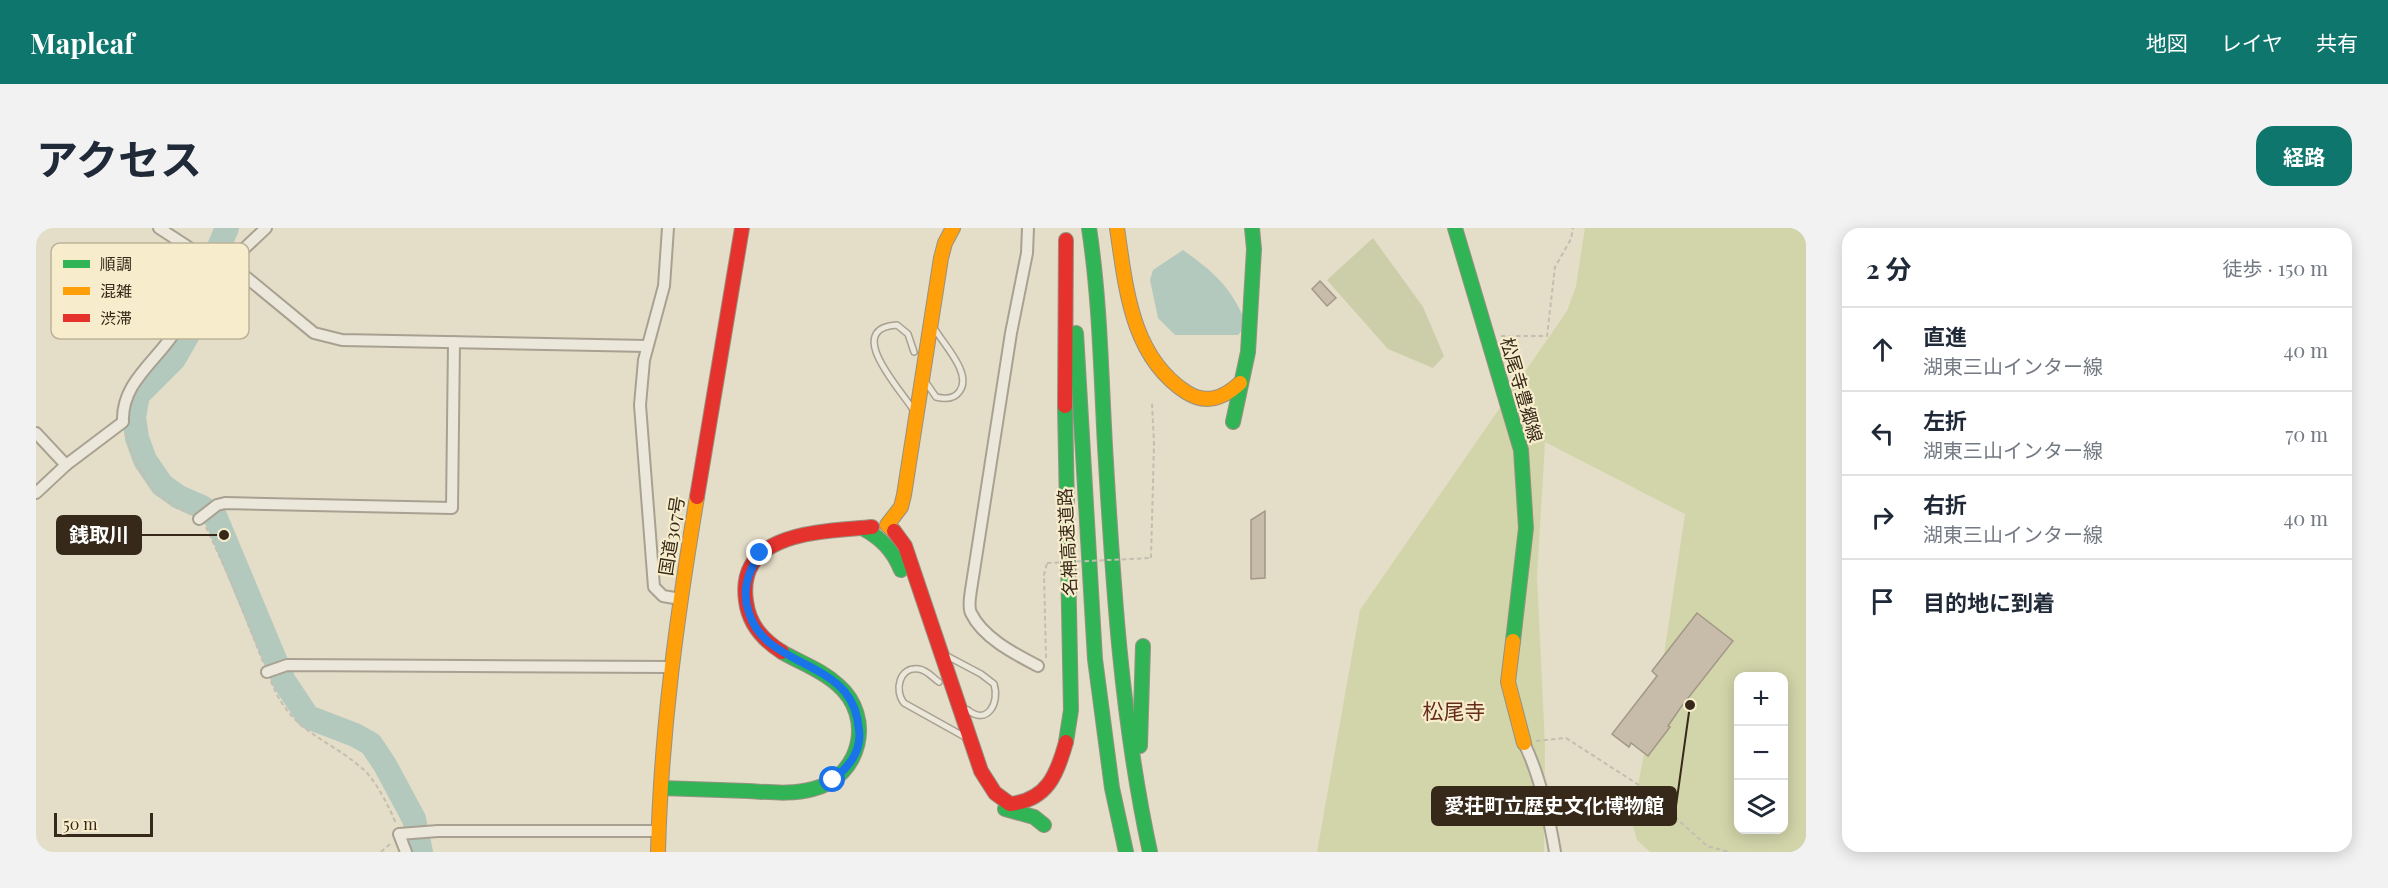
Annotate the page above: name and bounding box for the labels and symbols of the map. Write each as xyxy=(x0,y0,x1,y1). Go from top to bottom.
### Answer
legend xyxy=(51,243,249,339)
text: 順調 xyxy=(100,253,132,274)
text: 混雑 xyxy=(100,280,132,301)
text: 渋滞 xyxy=(100,307,132,328)
street label: 松尾寺豊郷線 xyxy=(1496,335,1548,445)
street label: 名神高速道路 xyxy=(1052,487,1082,597)
street label: 国道307号 xyxy=(653,494,689,577)
callout: 銭取川 xyxy=(57,516,141,554)
text: 銭取川 xyxy=(69,520,129,547)
route end xyxy=(746,539,772,565)
district label: 松尾寺 xyxy=(1423,696,1486,724)
route start xyxy=(819,766,845,792)
callout: 愛荘町立歴史文化博物館 xyxy=(1432,787,1676,825)
text: 愛荘町立歴史文化博物館 xyxy=(1444,791,1664,818)
scale bar xyxy=(54,810,153,838)

